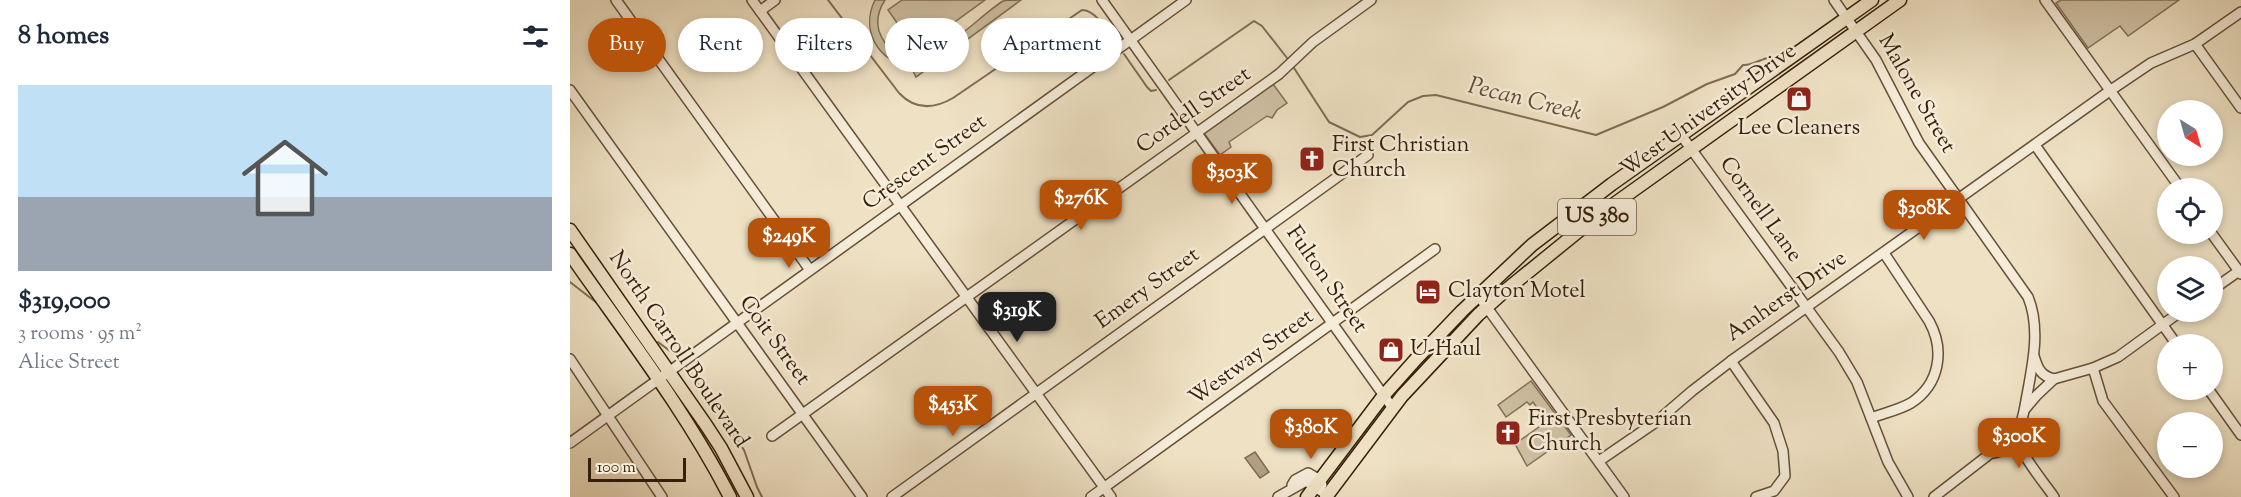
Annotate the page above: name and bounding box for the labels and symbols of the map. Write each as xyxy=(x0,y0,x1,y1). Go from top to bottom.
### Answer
street label: Malone Street xyxy=(1869,28,1963,160)
street label: West University Drive xyxy=(1614,36,1804,186)
street label: Cordell Street xyxy=(1130,59,1258,162)
water label: Pecan Creek xyxy=(1464,69,1586,131)
shop icon: Lee Cleaners xyxy=(1784,84,1814,114)
north arrow xyxy=(2157,100,2223,166)
street label: Crescent Street xyxy=(856,107,994,219)
place label: Lee Cleaners xyxy=(1738,113,1860,145)
place label: First Christian Church xyxy=(1332,130,1470,187)
church icon: First Christian Church xyxy=(1297,144,1327,174)
street label: Cornell Lane xyxy=(1711,151,1809,269)
pin: $303K xyxy=(1190,154,1274,205)
pin: $276K xyxy=(1039,180,1123,231)
pin: $308K xyxy=(1882,190,1966,241)
road number: US 380 xyxy=(1558,199,1636,235)
pin: $249K xyxy=(747,218,831,269)
street label: Fulton Street xyxy=(1277,220,1375,341)
street label: Emery Street xyxy=(1089,240,1207,338)
street label: Amherst Drive xyxy=(1720,243,1854,351)
street label: North Carroll Boulevard xyxy=(600,245,756,455)
place label: Clayton Motel xyxy=(1448,276,1586,308)
hotel icon: Clayton Motel xyxy=(1413,277,1443,307)
street label: Coit Street xyxy=(730,289,818,393)
pin: $319K xyxy=(975,292,1059,343)
street label: Westway Street xyxy=(1183,301,1321,414)
place label: U-Haul xyxy=(1410,334,1481,366)
shop icon: U-Haul xyxy=(1376,335,1406,365)
pin: $453K xyxy=(911,386,995,437)
place label: First Presbyterian Church xyxy=(1528,404,1692,461)
pin: $380K xyxy=(1269,409,1353,460)
church icon: First Presbyterian Church xyxy=(1493,418,1523,448)
pin: $300K xyxy=(1977,418,2061,469)
scale bar xyxy=(588,455,686,482)

